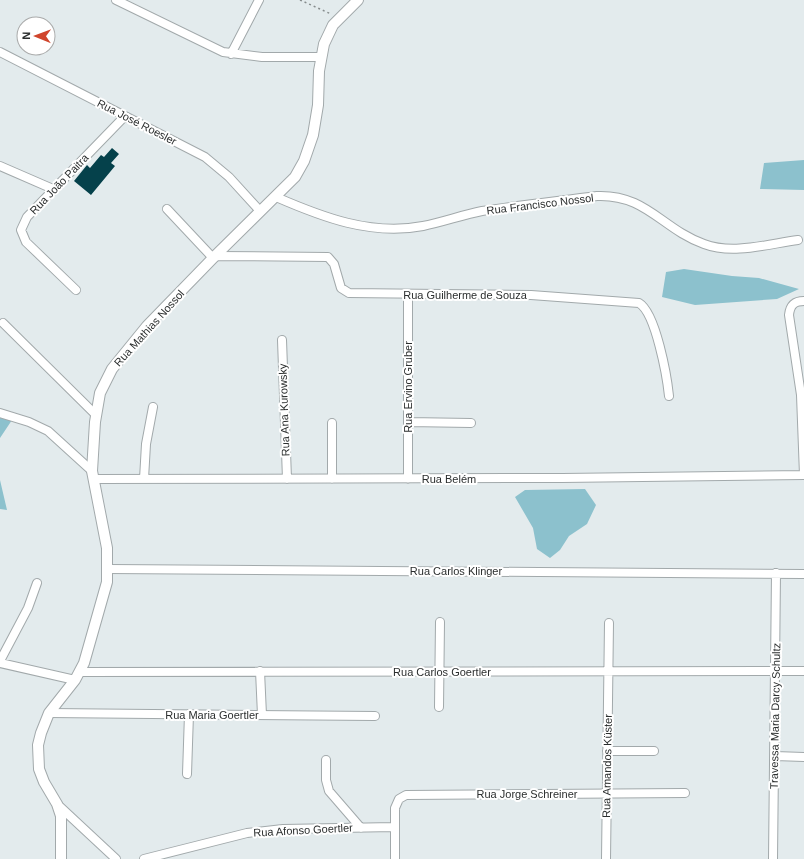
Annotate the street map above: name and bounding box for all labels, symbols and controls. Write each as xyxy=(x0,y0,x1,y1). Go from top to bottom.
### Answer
north arrow xyxy=(16,16,56,56)
text: N xyxy=(20,32,32,40)
street label: Rua José Roesler xyxy=(95,97,179,147)
street label: Rua João Paitra xyxy=(27,151,91,217)
street label: Rua Francisco Nossol xyxy=(486,191,594,217)
street label: Rua Mathias Nossol xyxy=(112,287,186,369)
street label: Rua Guilherme de Souza xyxy=(403,289,528,301)
street label: Rua Ervino Gruber xyxy=(402,341,414,433)
street label: Rua Ana Kurowsky xyxy=(276,363,292,457)
street label: Rua Belém xyxy=(422,473,476,485)
street label: Rua Carlos Klinger xyxy=(410,565,502,577)
street label: Travessa Maria Darcy Schultz xyxy=(768,643,782,789)
street label: Rua Carlos Goertler xyxy=(393,666,491,678)
street label: Rua Maria Goertler xyxy=(165,709,259,721)
street label: Rua Amandos Küster xyxy=(600,714,614,818)
street label: Rua Jorge Schreiner xyxy=(477,788,578,800)
street label: Rua Afonso Goertler xyxy=(253,821,353,839)

